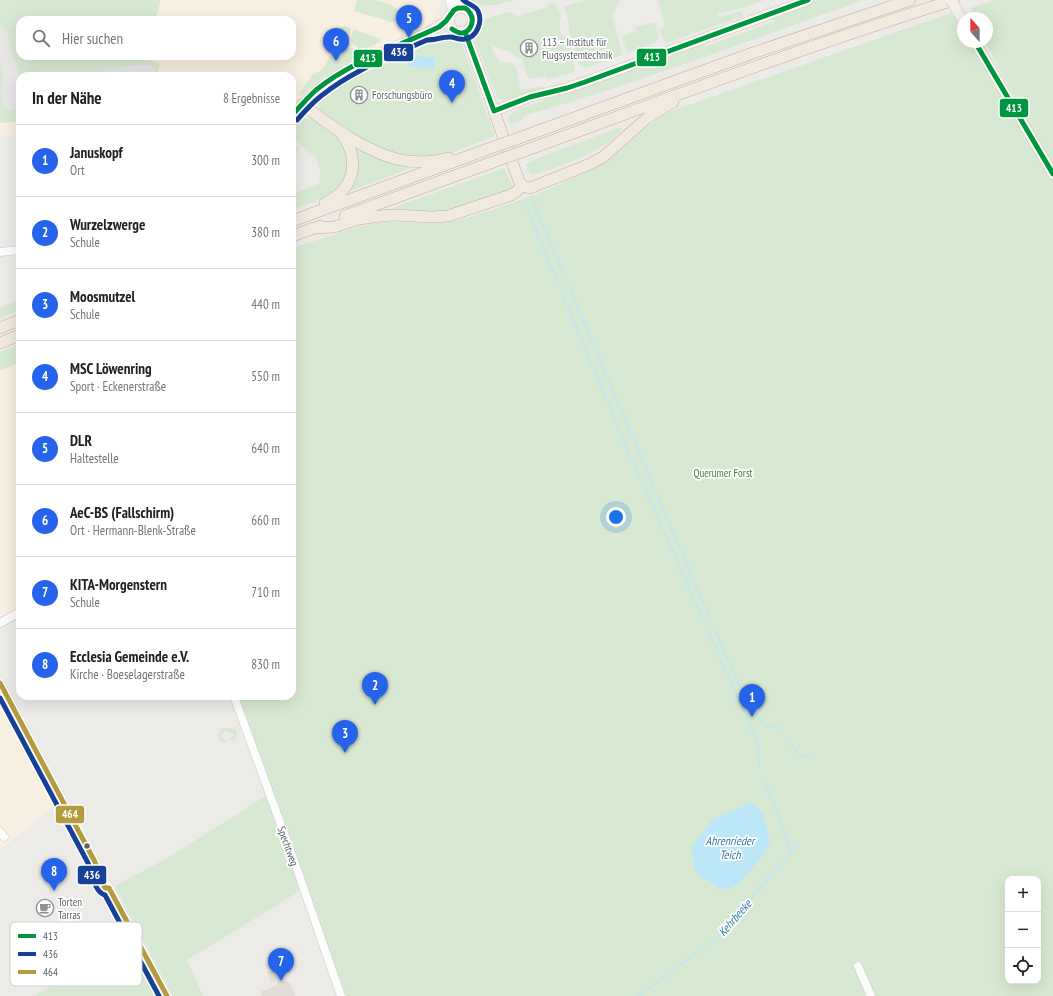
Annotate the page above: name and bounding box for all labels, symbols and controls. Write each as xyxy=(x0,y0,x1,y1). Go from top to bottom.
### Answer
pin: 5 xyxy=(396,5,422,38)
north arrow xyxy=(957,12,993,48)
search box xyxy=(16,16,296,60)
icon: search xyxy=(30,27,52,49)
pin: 6 xyxy=(323,28,349,61)
text: Hier suchen xyxy=(62,29,123,48)
place label: 113 – Institut für Flugsystemtechnik xyxy=(542,35,613,62)
building icon: 113 – Institut für Flugsystemtechnik xyxy=(519,38,539,58)
line badge: 436 xyxy=(383,43,414,62)
text: 436 xyxy=(391,45,407,59)
line badge: 413 xyxy=(636,48,667,67)
line badge: 413 xyxy=(353,49,383,68)
text: 413 xyxy=(644,50,660,64)
text: 413 xyxy=(360,51,376,65)
pin: 4 xyxy=(439,70,465,103)
building icon: Forschungsbüro xyxy=(349,85,369,105)
text: In der Nähe xyxy=(32,87,102,109)
place label: Forschungsbüro xyxy=(372,88,432,102)
text: 8 Ergebnisse xyxy=(223,90,280,107)
line badge: 413 xyxy=(999,98,1029,118)
text: 413 xyxy=(1006,101,1022,115)
text: Januskopf xyxy=(70,143,122,162)
text: 1 xyxy=(42,152,48,169)
text: 300 m xyxy=(251,152,280,169)
text: Ort xyxy=(70,162,85,179)
text: Wurzelzwerge xyxy=(70,215,145,234)
text: 2 xyxy=(42,224,48,241)
text: 380 m xyxy=(251,224,280,241)
text: Schule xyxy=(70,234,100,251)
text: Moosmutzel xyxy=(70,287,135,306)
text: 3 xyxy=(42,296,48,313)
text: 440 m xyxy=(251,296,280,313)
text: Schule xyxy=(70,306,100,323)
text: MSC Löwenring xyxy=(70,359,152,378)
text: 4 xyxy=(42,368,48,385)
text: 550 m xyxy=(251,368,280,385)
text: Sport · Eckenerstraße xyxy=(70,378,166,395)
text: DLR xyxy=(70,431,92,450)
text: 5 xyxy=(42,440,48,457)
text: 640 m xyxy=(251,440,280,457)
text: Haltestelle xyxy=(70,450,119,467)
park label: Querumer Forst xyxy=(693,466,753,480)
text: AeC-BS (Fallschirm) xyxy=(70,503,174,522)
your location xyxy=(606,507,626,527)
text: 6 xyxy=(42,512,48,529)
text: 660 m xyxy=(251,512,280,529)
text: Ort · Hermann-Blenk-Straße xyxy=(70,522,196,539)
text: KITA-Morgenstern xyxy=(70,575,167,594)
text: 7 xyxy=(42,584,48,601)
text: 710 m xyxy=(251,584,280,601)
text: Schule xyxy=(70,594,100,611)
text: Ecclesia Gemeinde e.V. xyxy=(70,647,189,666)
text: 8 xyxy=(42,656,48,673)
text: 830 m xyxy=(251,656,280,673)
text: Kirche · Boeselagerstraße xyxy=(70,666,185,683)
pin: 2 xyxy=(362,672,388,705)
pin: 1 xyxy=(739,684,765,717)
pin: 3 xyxy=(332,720,358,753)
line badge: 464 xyxy=(55,805,85,824)
text: 464 xyxy=(62,807,79,821)
street label: Spechtweg xyxy=(274,824,302,868)
water label: Ahrenrieder Teich xyxy=(706,833,756,862)
unlabelled marker xyxy=(82,841,92,851)
pin: 8 xyxy=(41,858,67,891)
line badge: 436 xyxy=(77,865,107,885)
text: 436 xyxy=(84,868,100,882)
map controls xyxy=(1005,876,1041,984)
button: + xyxy=(1005,876,1041,912)
place label: Torten Tarras xyxy=(58,895,82,922)
water label: Kehrbeeke xyxy=(715,896,755,939)
cafe icon: Torten Tarras xyxy=(35,898,55,918)
button: − xyxy=(1005,912,1041,948)
legend xyxy=(10,922,142,986)
text: 413 xyxy=(43,929,58,943)
text: 436 xyxy=(43,947,58,961)
pin: 7 xyxy=(268,948,294,981)
button: locate xyxy=(1005,948,1041,984)
text: 464 xyxy=(43,965,58,979)

